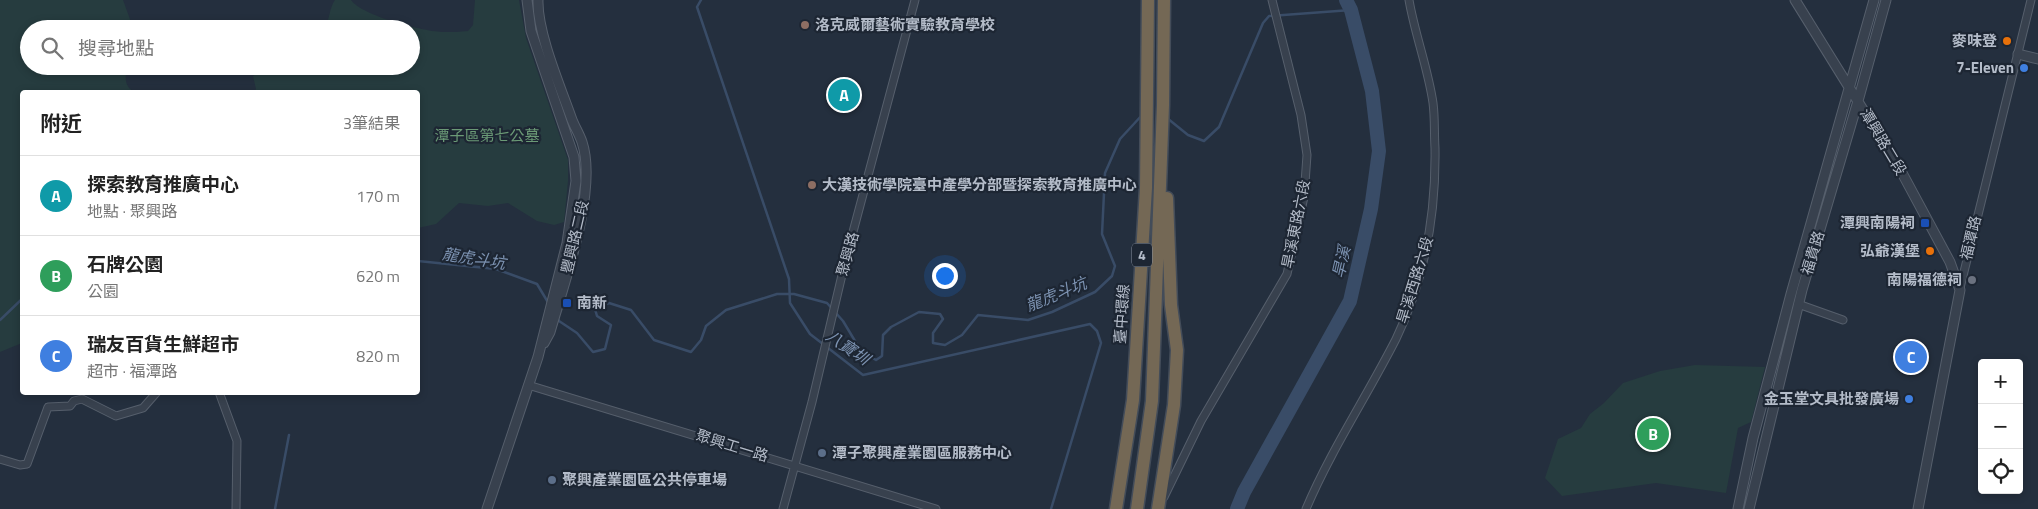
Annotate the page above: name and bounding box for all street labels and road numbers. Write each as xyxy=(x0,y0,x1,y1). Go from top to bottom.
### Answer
street label: 潭興路二段 xyxy=(1854,104,1913,180)
street label: 旱溪東路六段 xyxy=(1276,178,1315,270)
street label: 豐興路二段 xyxy=(555,198,594,276)
street label: 福潭路 xyxy=(1954,213,1987,262)
street label: 福貴路 xyxy=(1795,228,1830,278)
street label: 聚興路 xyxy=(831,229,864,279)
street label: 旱溪西路六段 xyxy=(1390,233,1439,326)
road number: 4 xyxy=(1132,244,1152,266)
street label: 臺中環線 xyxy=(1108,283,1135,345)
street label: 聚興工一路 xyxy=(693,424,771,467)

